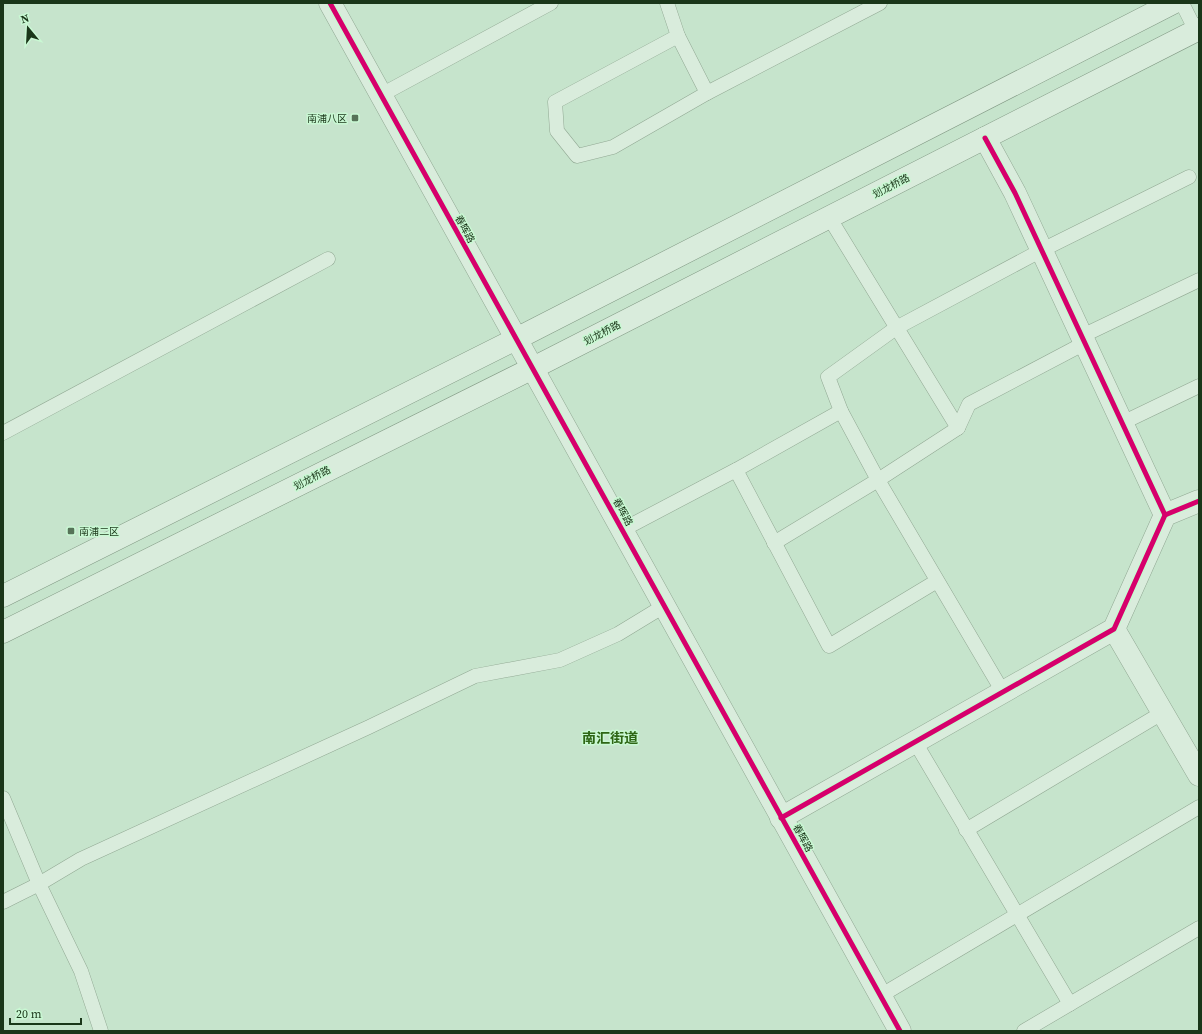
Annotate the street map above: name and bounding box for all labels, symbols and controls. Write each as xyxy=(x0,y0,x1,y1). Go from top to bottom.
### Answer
north arrow xyxy=(8,8,48,48)
text: N xyxy=(19,11,31,27)
place label: 南浦八区 xyxy=(307,112,347,125)
marker: 南浦八区 xyxy=(350,113,360,123)
street label: 划龙桥路 xyxy=(870,171,912,201)
street label: 春晖路 xyxy=(452,213,478,245)
street label: 划龙桥路 xyxy=(581,318,623,348)
street label: 划龙桥路 xyxy=(291,463,333,493)
street label: 春晖路 xyxy=(610,496,636,528)
place label: 南浦二区 xyxy=(79,525,119,538)
marker: 南浦二区 xyxy=(66,526,76,536)
district label: 南汇街道 xyxy=(582,728,638,748)
street label: 春晖路 xyxy=(790,822,816,854)
scale bar xyxy=(10,1000,81,1026)
text: 20 m xyxy=(16,1006,42,1022)

